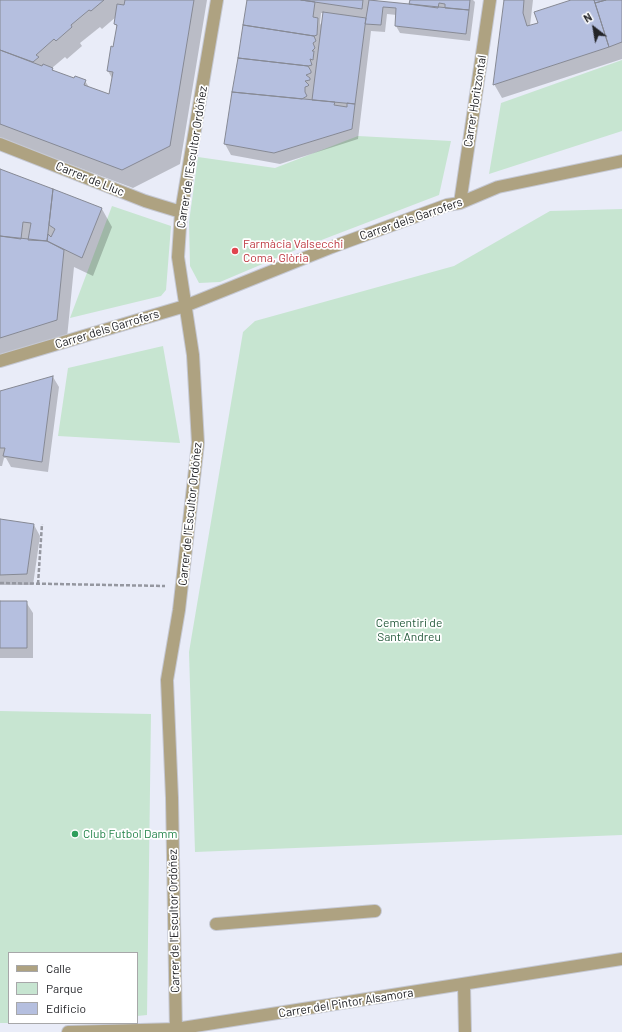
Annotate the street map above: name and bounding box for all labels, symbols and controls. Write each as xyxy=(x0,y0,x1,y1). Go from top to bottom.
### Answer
north arrow xyxy=(574,8,614,48)
text: N xyxy=(581,10,594,25)
street label: Carrer Horitzontal xyxy=(461,54,489,148)
street label: Carrer de l'Escultor Ordóñez xyxy=(174,85,210,229)
street label: Carrer de Lluc xyxy=(54,159,126,199)
street label: Carrer dels Garrofers xyxy=(358,195,464,243)
place label: Farmàcia Valsecchi Coma, Glòria xyxy=(243,237,343,265)
marker: Farmàcia Valsecchi Coma, Glòria xyxy=(230,246,240,256)
street label: Carrer dels Garrofers xyxy=(53,306,161,352)
street label: Carrer de l'Escultor Ordóñez xyxy=(175,442,205,586)
park label: Cementiri de Sant Andreu xyxy=(376,616,442,644)
place label: Club Futbol Damm xyxy=(83,827,177,841)
marker: Club Futbol Damm xyxy=(70,829,80,839)
street label: Carrer de l'Escultor Ordóñez xyxy=(166,849,182,993)
legend xyxy=(8,952,138,1024)
text: Calle xyxy=(46,961,71,975)
text: Parque xyxy=(46,981,83,995)
street label: Carrer del Pintor Alsamora xyxy=(278,985,414,1021)
text: Edificio xyxy=(46,1001,86,1015)

